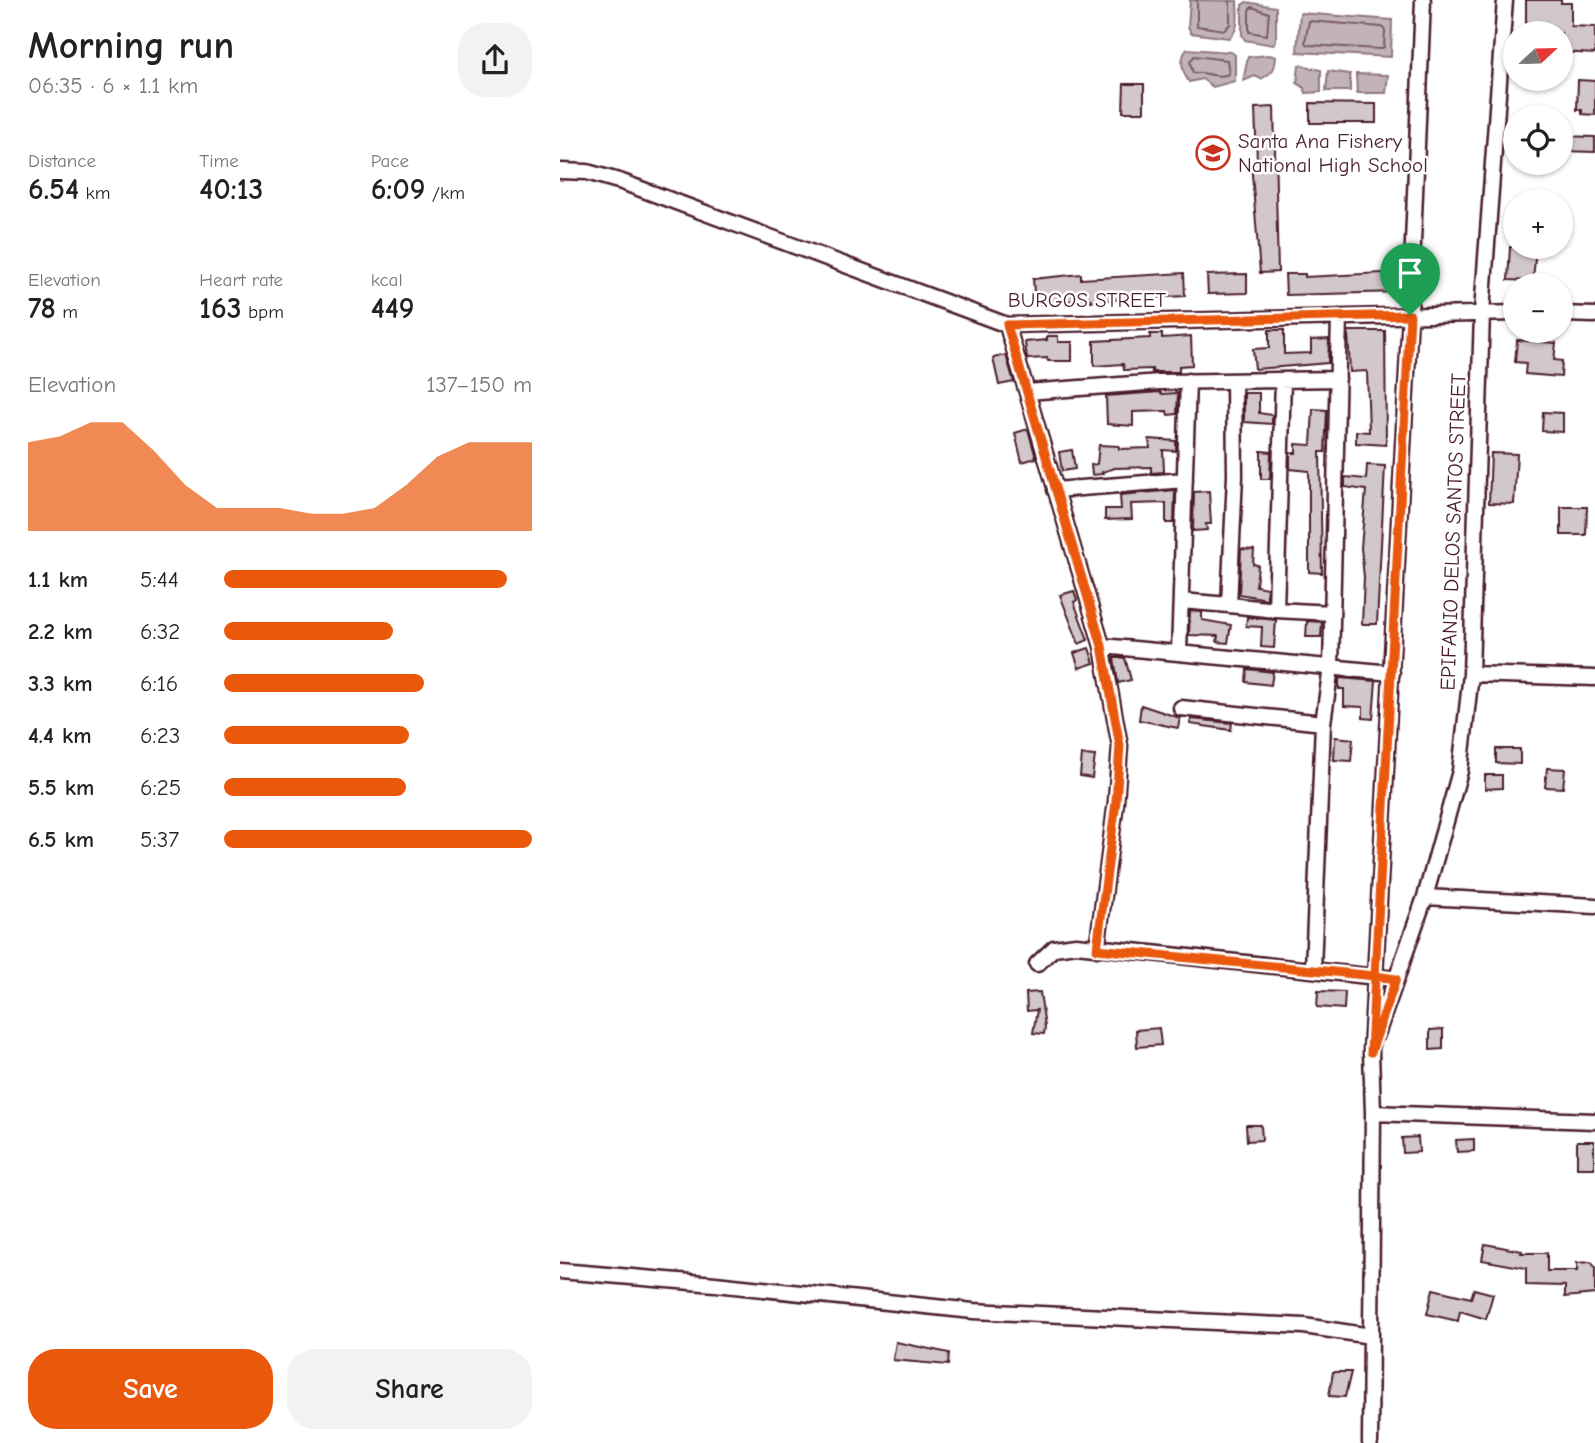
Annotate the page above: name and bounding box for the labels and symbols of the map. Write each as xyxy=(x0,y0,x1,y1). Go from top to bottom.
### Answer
north arrow xyxy=(1503,21,1573,91)
place label: Santa Ana Fishery National High School xyxy=(1238,129,1428,177)
school or university icon: Santa Ana Fishery National High School xyxy=(1194,134,1232,172)
pin xyxy=(1380,243,1440,315)
street label: BURGOS STREET xyxy=(1008,288,1166,312)
street label: EPIFANIO DELOS SANTOS STREET xyxy=(1435,373,1471,691)

